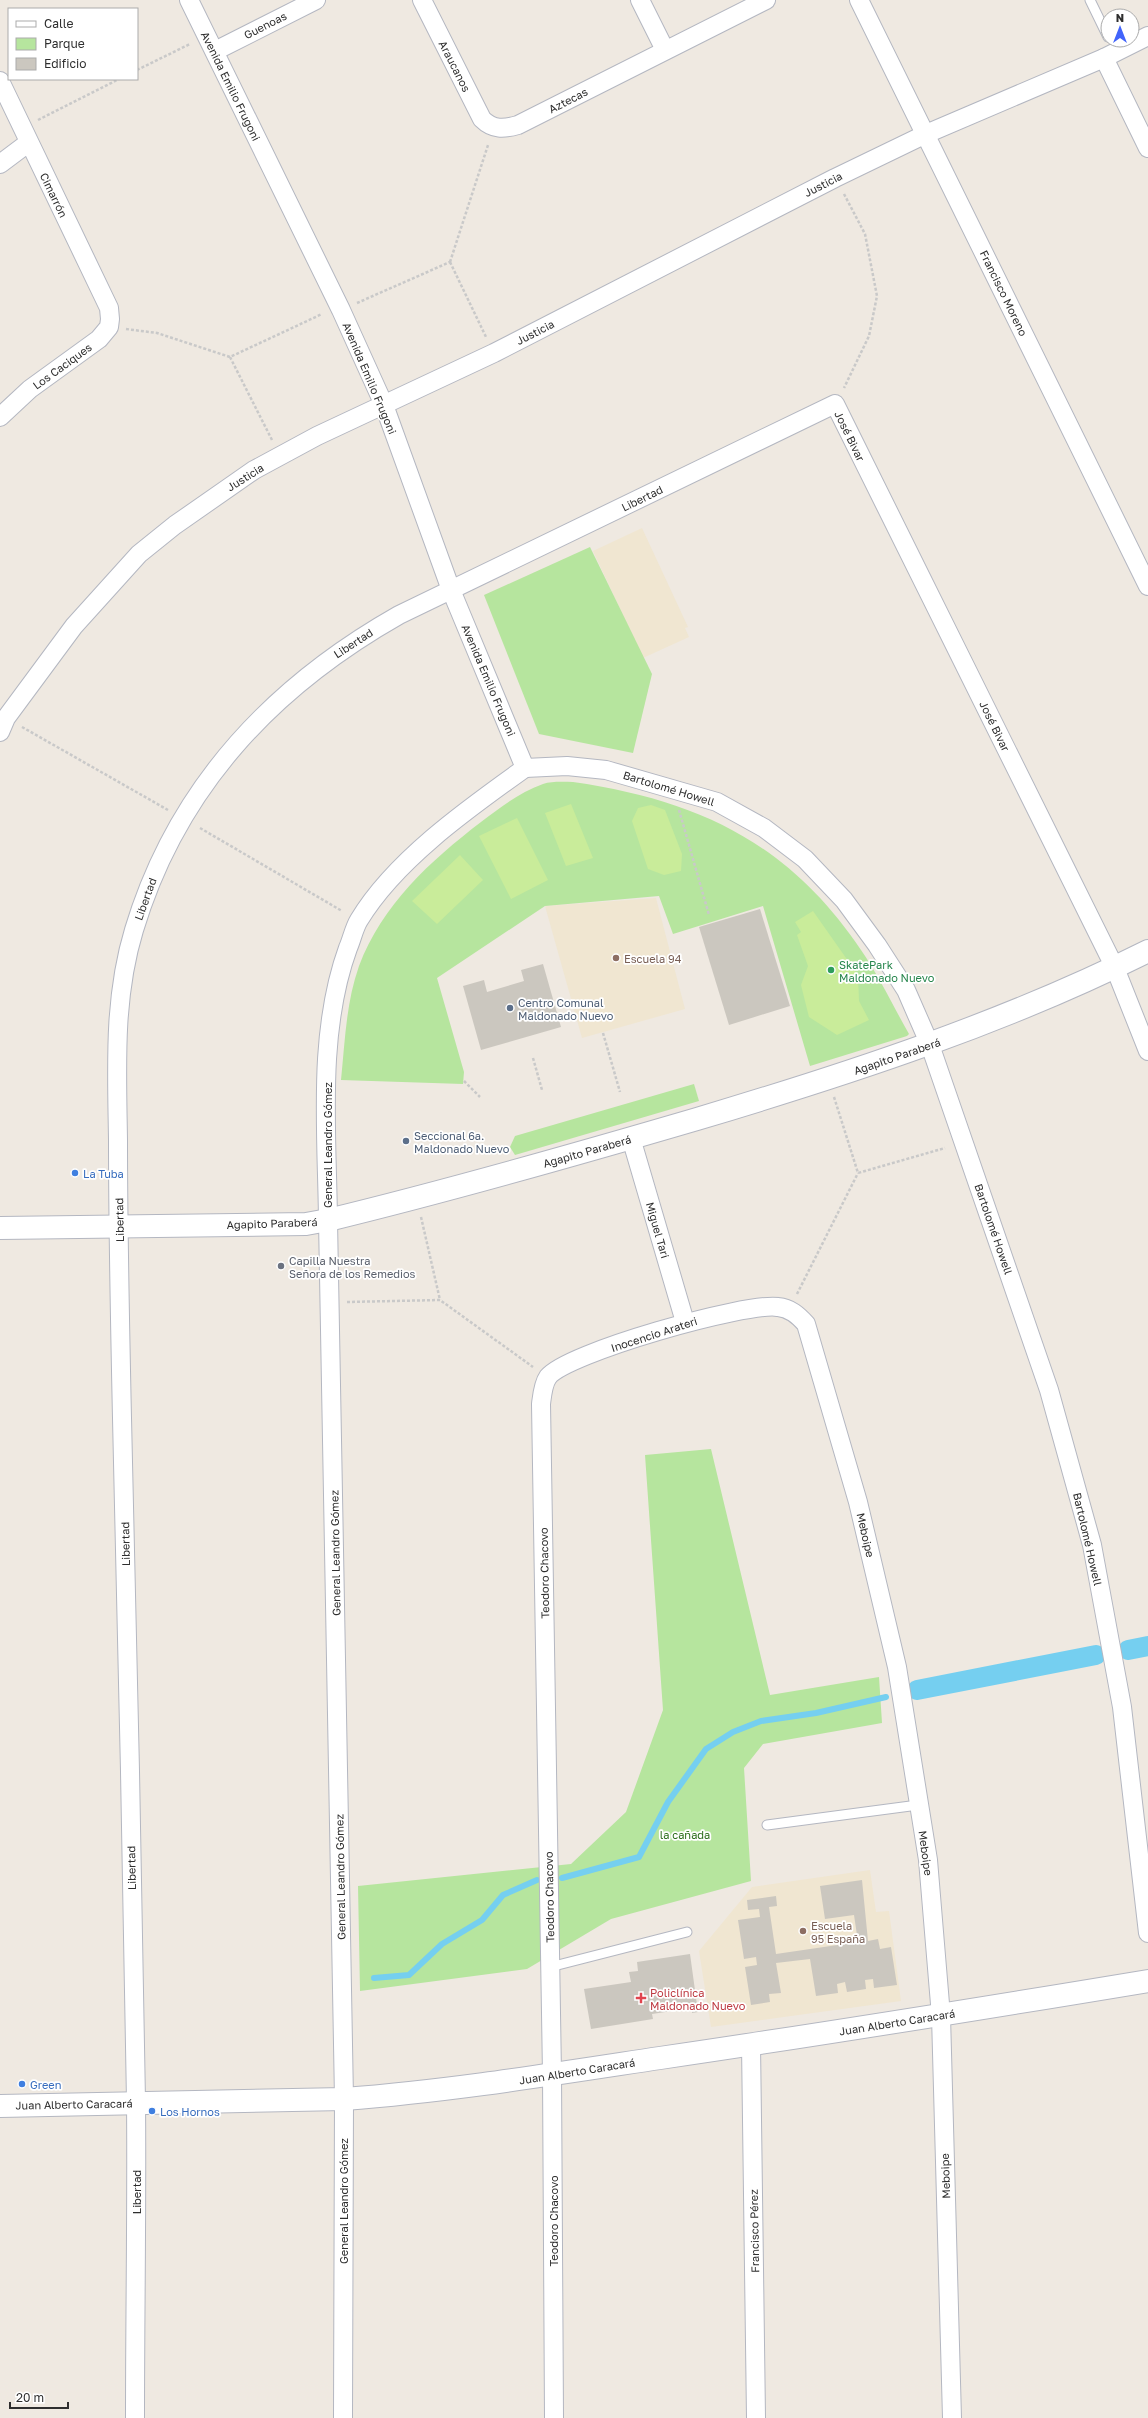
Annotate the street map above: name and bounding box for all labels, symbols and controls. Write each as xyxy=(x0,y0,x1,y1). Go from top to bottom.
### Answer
legend xyxy=(8,8,138,80)
north arrow xyxy=(1100,8,1140,48)
street label: Guenoas xyxy=(241,9,289,41)
text: N xyxy=(1116,11,1124,24)
text: Calle xyxy=(44,16,74,31)
street label: Avenida Emilio Frugoni xyxy=(199,29,263,143)
text: Parque xyxy=(44,36,85,51)
street label: Araucanos xyxy=(437,38,474,94)
text: Edificio xyxy=(44,56,86,71)
street label: Aztecas xyxy=(546,85,590,115)
street label: Justicia xyxy=(802,169,844,199)
street label: Cimarrón xyxy=(38,170,70,220)
street label: Francisco Moreno xyxy=(978,248,1031,338)
street label: Justicia xyxy=(514,317,556,347)
street label: Avenida Emilio Frugoni xyxy=(341,320,399,436)
street label: Los Caciques xyxy=(30,340,94,392)
street label: José Bivar xyxy=(832,409,868,464)
street label: Justicia xyxy=(224,461,266,493)
street label: Libertad xyxy=(619,482,665,514)
street label: Avenida Emilio Frugoni xyxy=(460,622,518,738)
street label: Libertad xyxy=(331,625,375,661)
street label: José Bivar xyxy=(977,699,1013,754)
street label: Bartolomé Howell xyxy=(622,768,717,808)
street label: Libertad xyxy=(131,876,159,922)
place label: Escuela 94 xyxy=(624,952,682,965)
marker: Escuela 94 xyxy=(611,953,621,963)
place label: SkatePark Maldonado Nuevo xyxy=(839,958,935,984)
marker: SkatePark Maldonado Nuevo xyxy=(826,965,836,975)
place label: Centro Comunal Maldonado Nuevo xyxy=(518,996,614,1022)
marker: Centro Comunal Maldonado Nuevo xyxy=(505,1003,515,1013)
street label: Agapito Paraberá xyxy=(852,1035,942,1077)
street label: General Leandro Gómez xyxy=(321,1082,334,1208)
place label: Seccional 6a. Maldonado Nuevo xyxy=(414,1129,510,1155)
street label: Agapito Paraberá xyxy=(541,1132,633,1170)
marker: Seccional 6a. Maldonado Nuevo xyxy=(401,1136,411,1146)
place label: La Tuba xyxy=(83,1167,124,1180)
marker: La Tuba xyxy=(70,1168,80,1178)
street label: Bartolomé Howell xyxy=(972,1182,1016,1276)
street label: Libertad xyxy=(112,1198,126,1242)
street label: Miguel Tari xyxy=(644,1200,672,1260)
street label: Agapito Paraberá xyxy=(226,1215,318,1231)
place label: Capilla Nuestra Señora de los Remedios xyxy=(289,1254,416,1280)
marker: Capilla Nuestra Señora de los Remedios xyxy=(276,1261,286,1271)
street label: Inocencio Arateri xyxy=(609,1314,699,1354)
street label: General Leandro Gómez xyxy=(327,1490,343,1616)
street label: Bartolomé Howell xyxy=(1071,1491,1105,1587)
street label: Meboipe xyxy=(855,1511,877,1559)
street label: Libertad xyxy=(118,1522,132,1566)
street label: Teodoro Chacovo xyxy=(537,1527,551,1619)
street label: General Leandro Gómez xyxy=(332,1814,348,1940)
park label: la cañada xyxy=(660,1828,710,1841)
street label: Meboipe xyxy=(916,1830,936,1876)
street label: Libertad xyxy=(124,1846,138,1890)
street label: Teodoro Chacovo xyxy=(542,1851,556,1943)
place label: Escuela 95 España xyxy=(811,1919,865,1945)
marker: Escuela 95 España xyxy=(798,1926,808,1936)
place label: Policlínica Maldonado Nuevo xyxy=(650,1986,746,2012)
marker: Policlínica Maldonado Nuevo xyxy=(635,1992,647,2004)
street label: Juan Alberto Caracará xyxy=(838,2006,956,2038)
street label: Juan Alberto Caracará xyxy=(518,2055,636,2087)
place label: Green xyxy=(30,2078,61,2091)
marker: Green xyxy=(17,2079,27,2089)
street label: Juan Alberto Caracará xyxy=(15,2096,133,2112)
place label: Los Hornos xyxy=(160,2105,220,2118)
marker: Los Hornos xyxy=(147,2106,157,2116)
street label: General Leandro Gómez xyxy=(337,2138,350,2264)
street label: Meboipe xyxy=(938,2153,952,2199)
street label: Libertad xyxy=(130,2170,143,2214)
street label: Teodoro Chacovo xyxy=(547,2175,560,2267)
street label: Francisco Pérez xyxy=(747,2189,761,2273)
scale bar xyxy=(10,2384,68,2410)
text: 20 m xyxy=(16,2390,44,2405)

